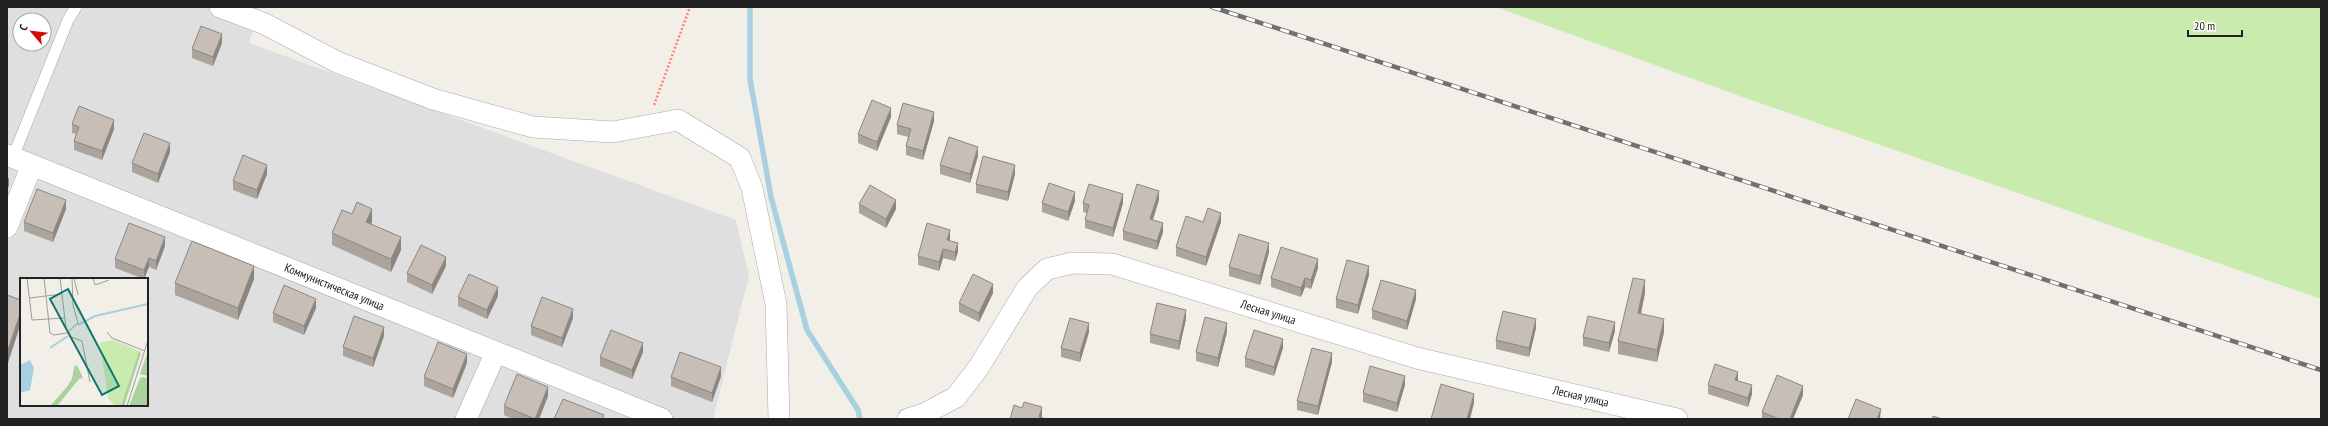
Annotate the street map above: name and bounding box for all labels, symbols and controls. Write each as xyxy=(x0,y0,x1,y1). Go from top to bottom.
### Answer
north arrow xyxy=(12,12,52,52)
scale bar xyxy=(2188,12,2242,38)
text: 20 m xyxy=(2194,18,2215,33)
text: С xyxy=(16,22,31,33)
street label: Коммунистическая улица xyxy=(282,260,387,313)
inset map xyxy=(20,278,148,406)
street label: Лесная улица xyxy=(1238,296,1298,327)
street label: Лесная улица xyxy=(1551,382,1611,410)

